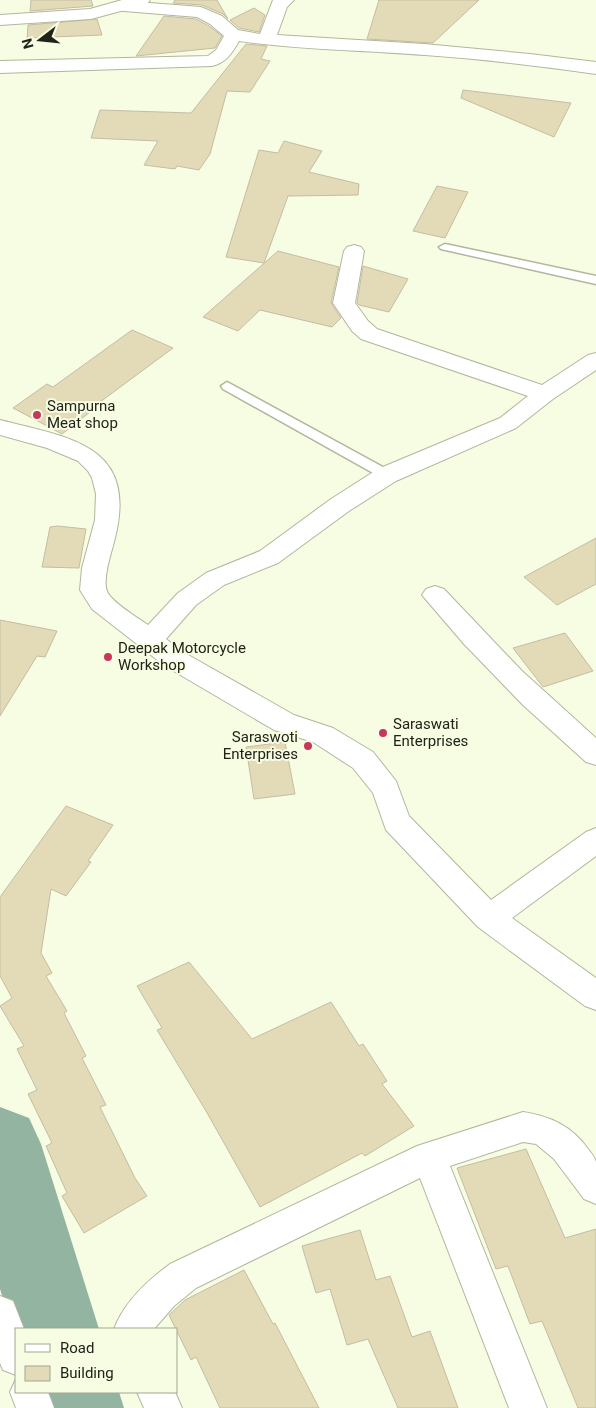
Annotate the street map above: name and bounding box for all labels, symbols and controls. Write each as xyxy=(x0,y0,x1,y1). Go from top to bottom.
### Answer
north arrow xyxy=(15,15,65,65)
text: N xyxy=(18,37,37,51)
place label: Sampurna Meat shop xyxy=(47,397,118,432)
marker: Sampurna Meat shop xyxy=(31,409,43,421)
place label: Deepak Motorcycle Workshop xyxy=(118,639,246,674)
marker: Deepak Motorcycle Workshop xyxy=(102,651,114,663)
place label: Saraswati Enterprises xyxy=(393,715,468,750)
marker: Saraswati Enterprises xyxy=(377,727,389,739)
place label: Saraswoti Enterprises xyxy=(223,728,298,763)
marker: Saraswoti Enterprises xyxy=(302,740,314,752)
legend xyxy=(15,1328,178,1393)
text: Road xyxy=(60,1339,94,1357)
text: Building xyxy=(60,1364,114,1382)

